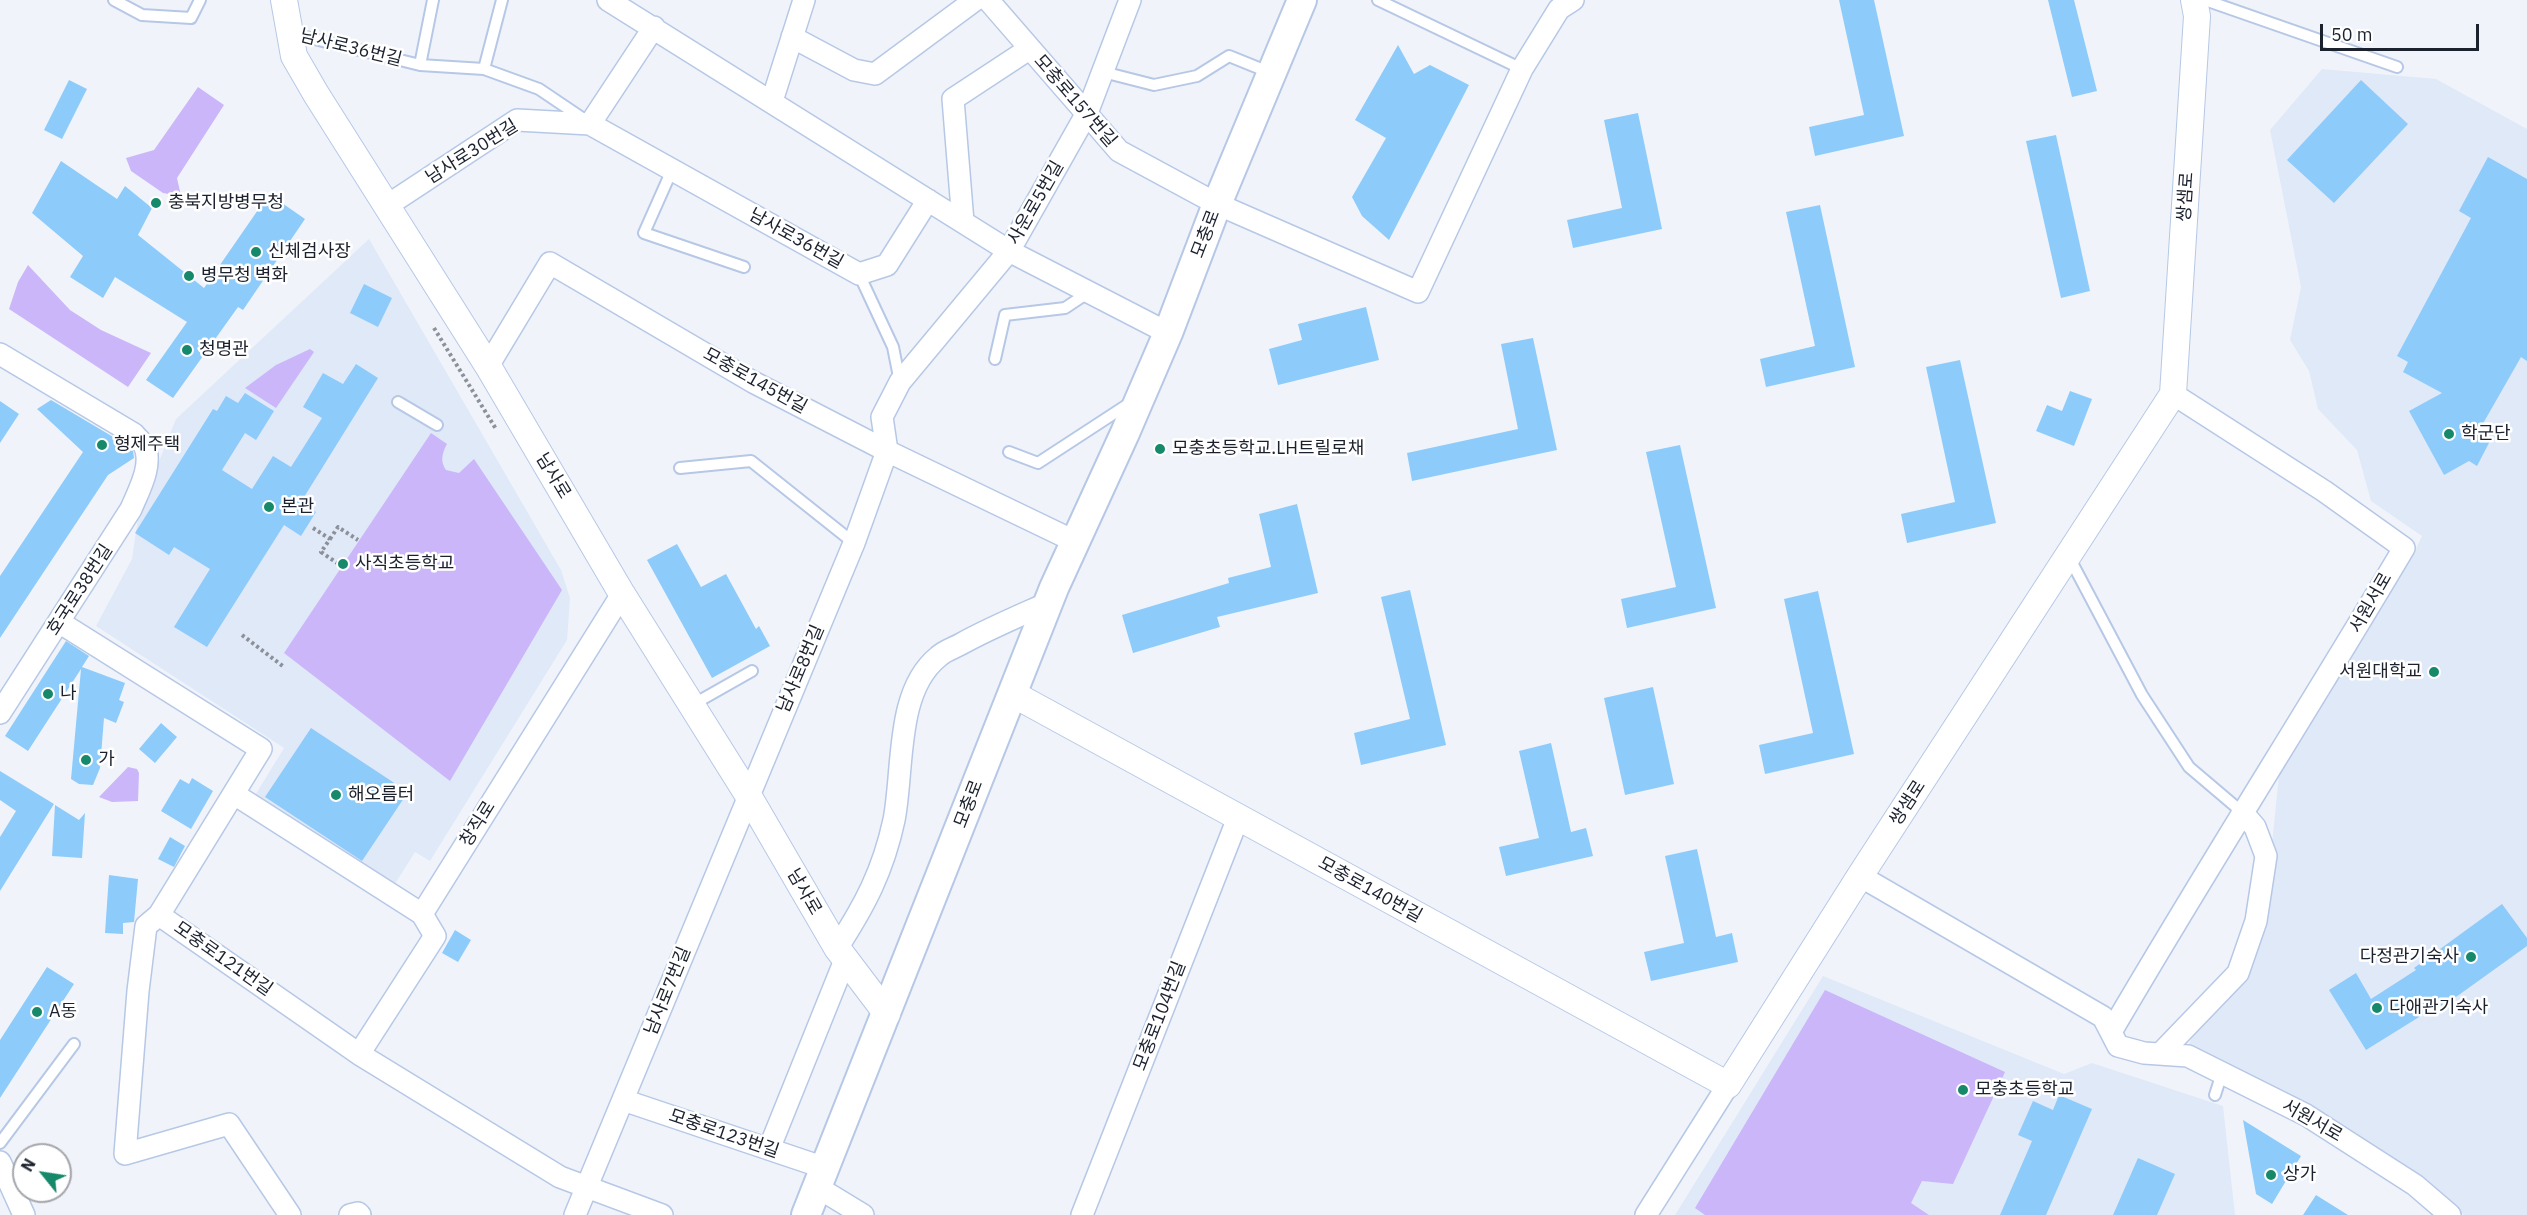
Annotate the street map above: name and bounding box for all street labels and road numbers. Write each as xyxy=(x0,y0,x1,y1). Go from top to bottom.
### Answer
street label: 남사로36번길 xyxy=(298,25,404,71)
street label: 모충로157번길 xyxy=(1029,50,1121,152)
street label: 남사로30번길 xyxy=(422,115,522,189)
street label: 사운로5번길 xyxy=(1003,157,1069,249)
street label: 쌍샘로 xyxy=(2173,171,2199,223)
street label: 남사로36번길 xyxy=(745,204,847,274)
street label: 모충로 xyxy=(1187,207,1225,261)
street label: 모충로145번길 xyxy=(699,344,811,418)
street label: 남사로 xyxy=(531,449,575,503)
street label: 호국로38번길 xyxy=(43,540,117,640)
street label: 서원서로 xyxy=(2345,569,2397,637)
street label: 남사로8번길 xyxy=(773,622,829,716)
street label: 쌍샘로 xyxy=(1885,776,1931,830)
street label: 모충로 xyxy=(950,777,988,831)
street label: 창직로 xyxy=(456,797,500,851)
street label: 모충로140번길 xyxy=(1314,853,1426,927)
street label: 남사로 xyxy=(782,865,826,919)
street label: 모충로121번길 xyxy=(170,917,276,1001)
street label: 남사로7번길 xyxy=(640,944,696,1038)
street label: 모충로104번길 xyxy=(1129,958,1191,1074)
street label: 서원서로 xyxy=(2278,1095,2346,1147)
street label: 모충로123번길 xyxy=(666,1105,782,1163)

